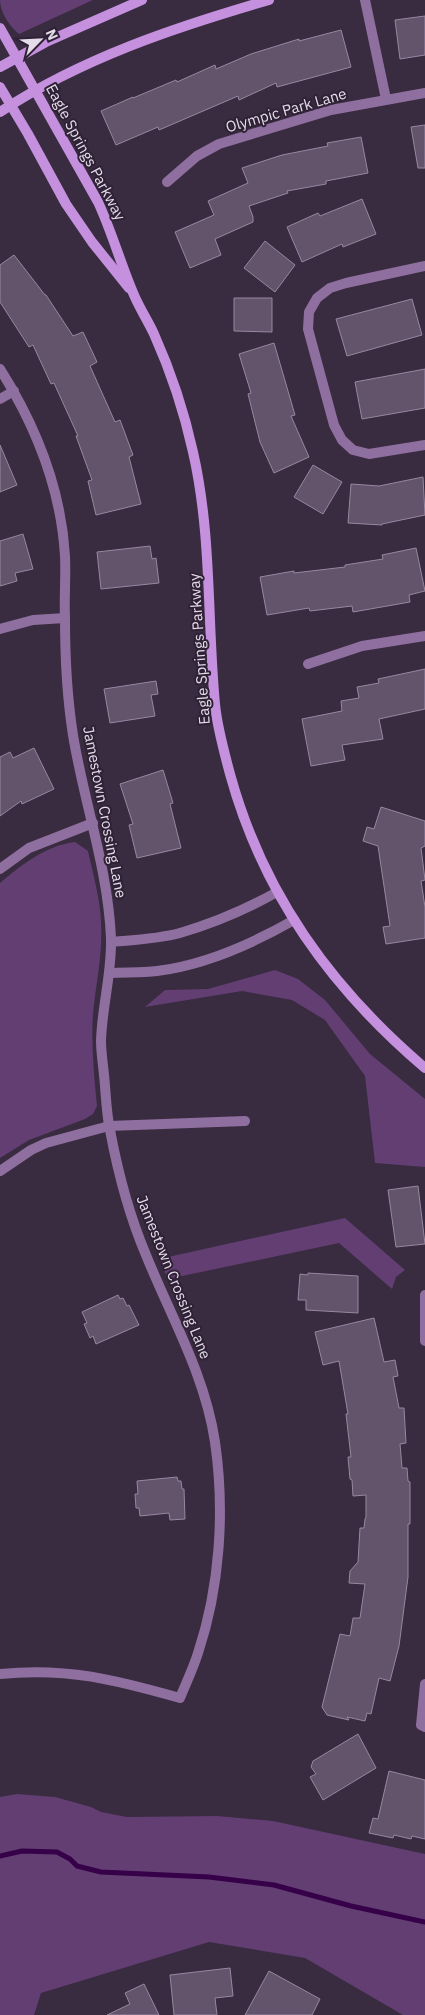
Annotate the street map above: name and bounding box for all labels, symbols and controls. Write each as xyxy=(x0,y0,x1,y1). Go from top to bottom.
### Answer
north arrow xyxy=(15,15,65,65)
text: N xyxy=(42,26,62,43)
street label: Eagle Springs Parkway xyxy=(42,81,130,224)
street label: Olympic Park Lane xyxy=(223,84,349,136)
street label: Eagle Springs Parkway xyxy=(184,572,214,725)
street label: Jamestown Crossing Lane xyxy=(79,724,131,900)
street label: Jamestown Crossing Lane xyxy=(132,1192,216,1362)

